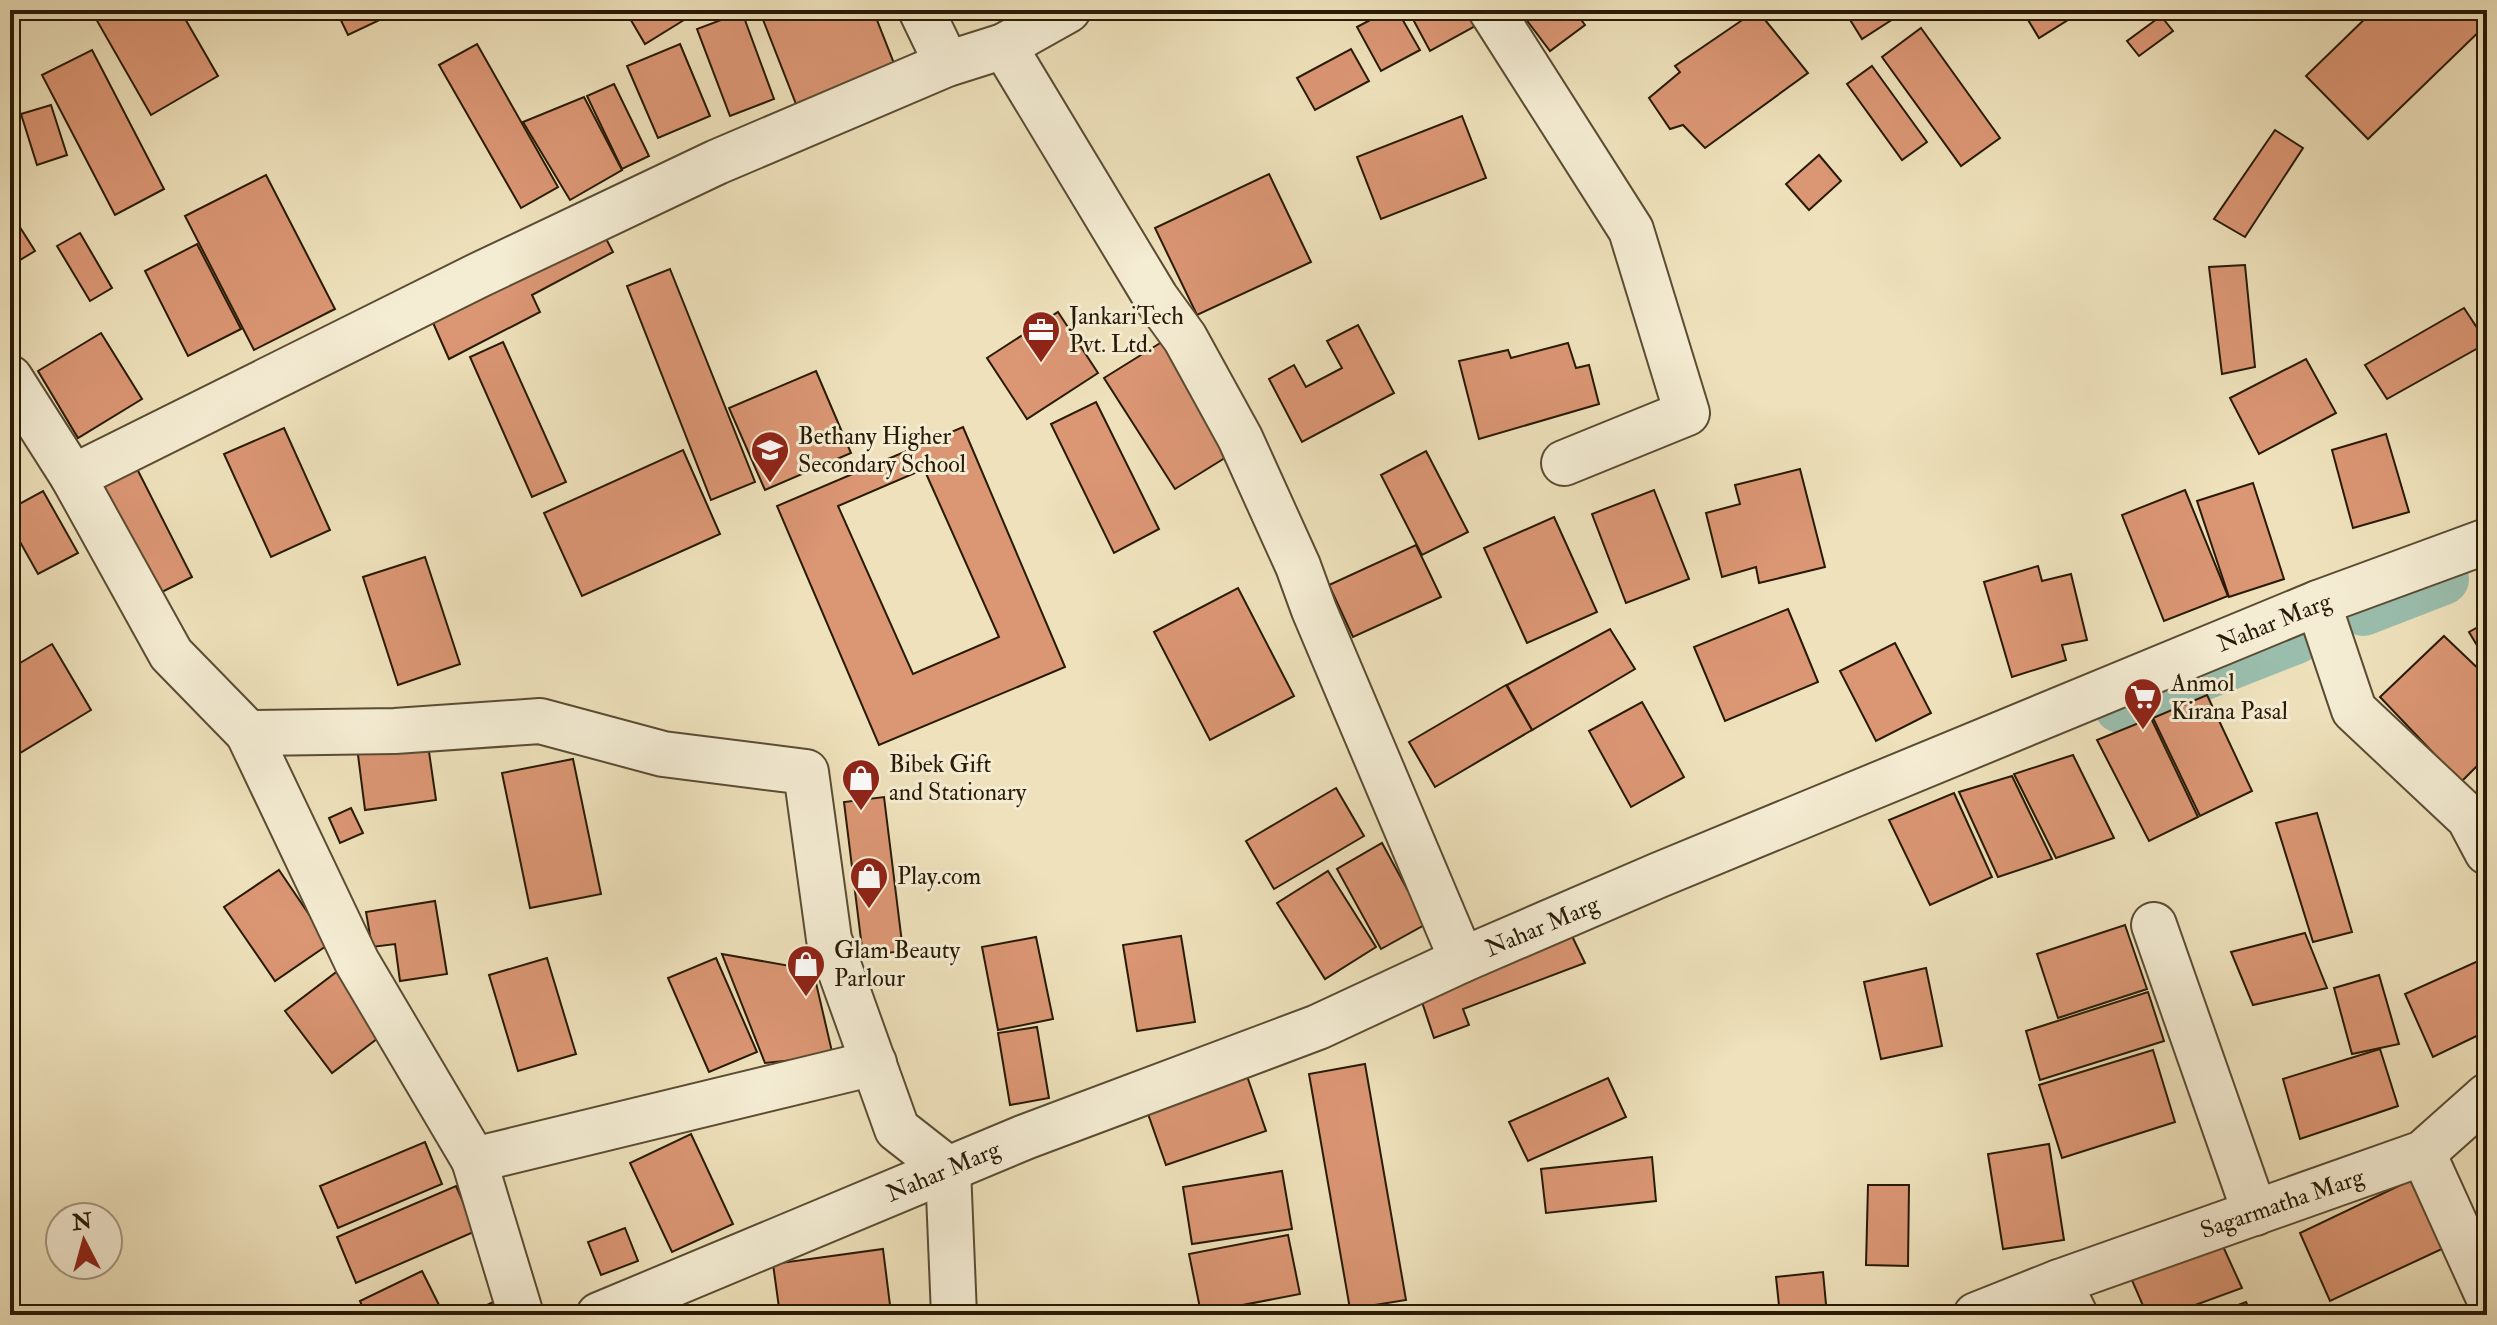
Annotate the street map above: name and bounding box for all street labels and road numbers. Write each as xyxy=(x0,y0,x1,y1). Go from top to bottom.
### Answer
street label: Nahar Marg xyxy=(2212,585,2337,659)
street label: Nahar Marg xyxy=(1481,888,1605,964)
street label: Nahar Marg xyxy=(882,1133,1006,1209)
street label: Sagarmatha Marg xyxy=(2196,1161,2369,1246)

